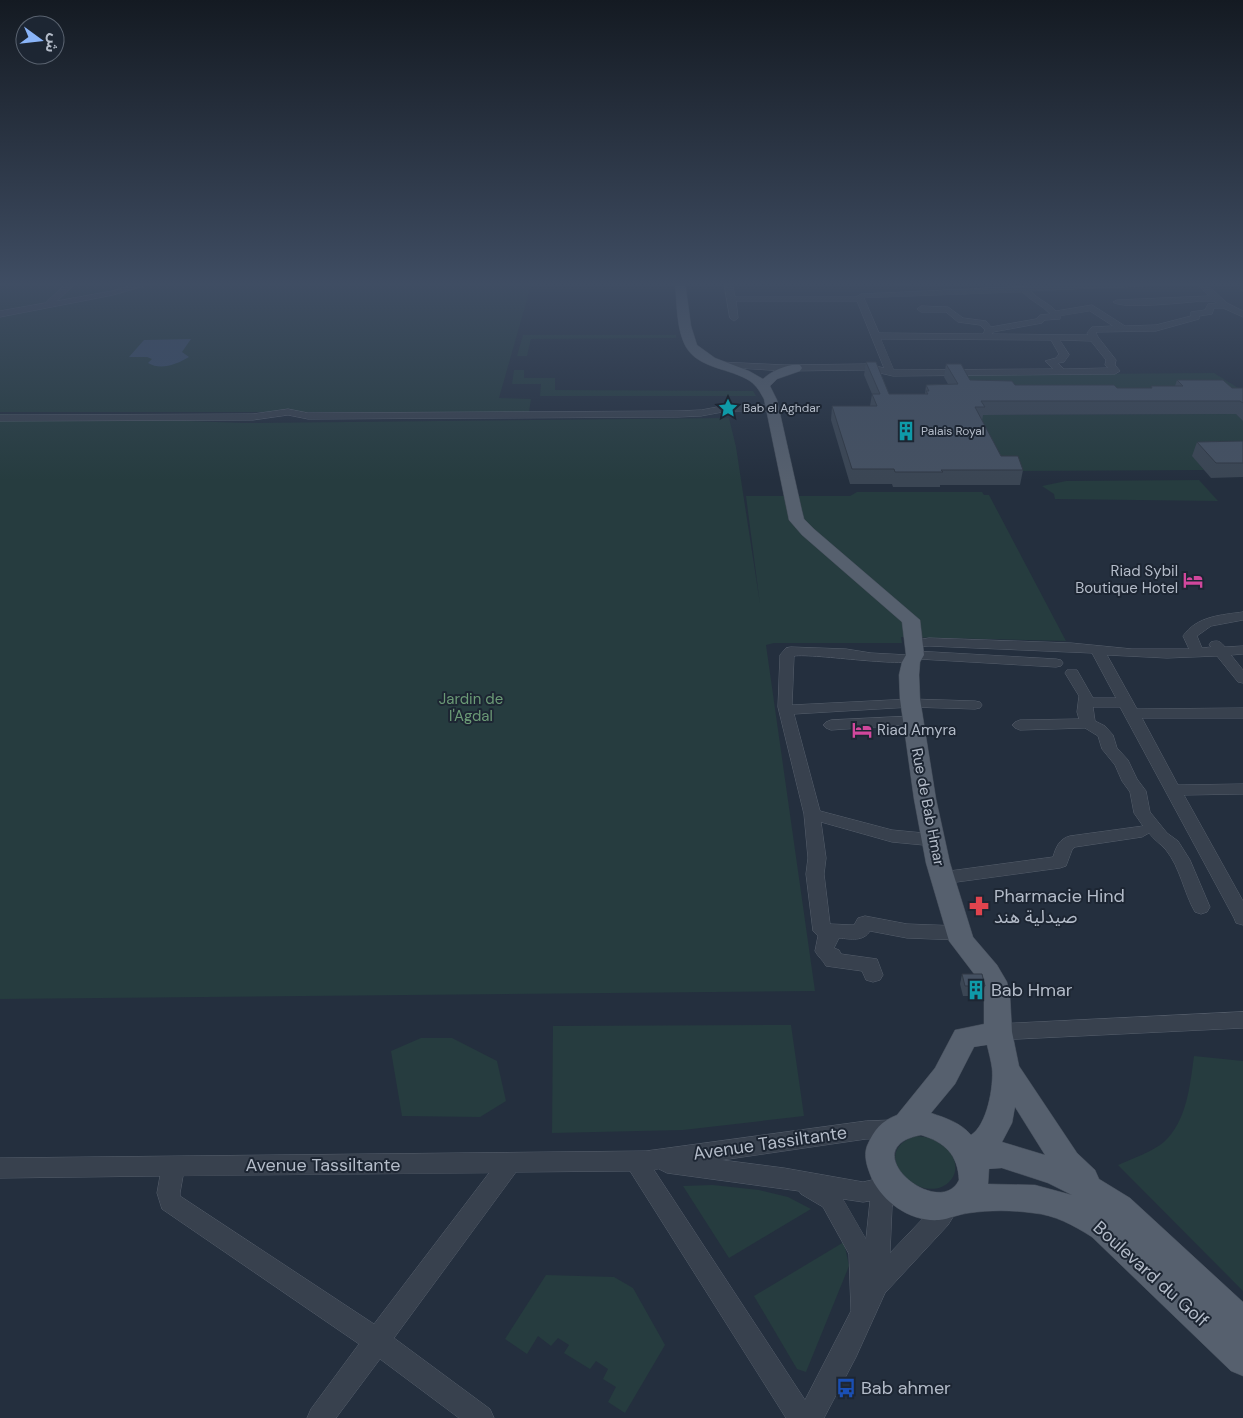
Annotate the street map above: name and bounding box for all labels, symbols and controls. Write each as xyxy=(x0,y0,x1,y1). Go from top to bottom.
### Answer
north arrow xyxy=(15,15,65,65)
text: ش xyxy=(41,32,64,55)
place icon: Bab el Aghdar xyxy=(717,397,739,419)
place label: Bab el Aghdar xyxy=(743,400,821,416)
building icon: Palais Royal xyxy=(895,420,917,442)
place label: Palais Royal xyxy=(921,423,984,439)
place label: Riad Sybil Boutique Hotel xyxy=(1075,561,1178,598)
hotel icon: Riad Sybil Boutique Hotel xyxy=(1182,569,1204,591)
park label: Jardin de l'Agdal xyxy=(439,689,503,726)
hotel icon: Riad Amyra xyxy=(851,719,873,741)
place label: Riad Amyra xyxy=(877,720,956,740)
street label: Rue de Bab Hmar xyxy=(907,746,949,868)
place label: Pharmacie Hind صيدلية هند xyxy=(994,884,1125,929)
pharmacy icon: Pharmacie Hind صيدلية هند xyxy=(968,895,990,917)
place label: Bab Hmar xyxy=(991,978,1073,1002)
building icon: Bab Hmar xyxy=(965,979,987,1001)
street label: Avenue Tassiltante xyxy=(692,1120,848,1166)
street label: Avenue Tassiltante xyxy=(245,1153,401,1177)
street label: Boulevard du Golf xyxy=(1088,1216,1214,1332)
place label: Bab ahmer xyxy=(861,1376,951,1400)
bus stop icon: Bab ahmer xyxy=(835,1377,857,1399)

